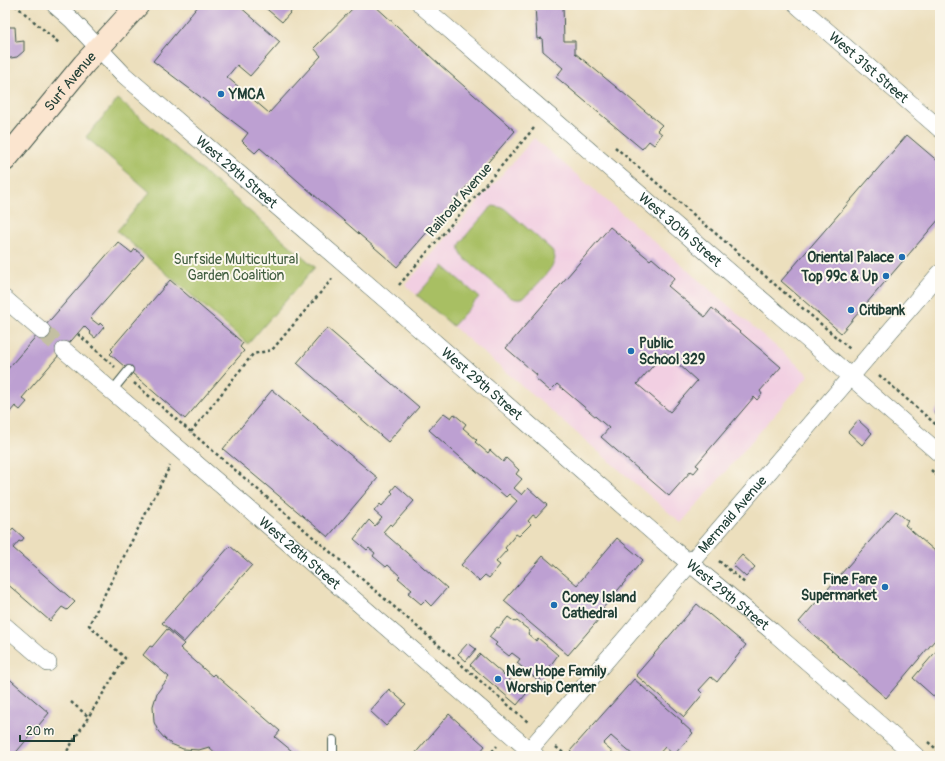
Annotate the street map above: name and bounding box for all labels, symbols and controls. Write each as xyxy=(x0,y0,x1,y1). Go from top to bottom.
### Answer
street label: West 31st Street xyxy=(825,28,912,107)
street label: Surf Avenue xyxy=(40,48,100,114)
place label: YMCA xyxy=(228,86,265,103)
marker: YMCA xyxy=(216,89,226,99)
street label: West 29th Street xyxy=(192,132,281,212)
street label: Railroad Avenue xyxy=(422,160,496,240)
street label: West 30th Street xyxy=(635,189,726,270)
place label: Oriental Palace xyxy=(807,249,895,266)
park label: Surfside Multicultural Garden Coalition xyxy=(173,251,299,284)
marker: Oriental Palace xyxy=(897,252,907,262)
place label: Top 99c & Up xyxy=(800,268,878,285)
marker: Top 99c & Up xyxy=(881,271,891,281)
place label: Citibank xyxy=(859,302,905,319)
marker: Citibank xyxy=(846,305,856,315)
place label: Public School 329 xyxy=(639,335,705,368)
street label: West 29th Street xyxy=(438,344,526,424)
marker: Public School 329 xyxy=(626,346,636,356)
street label: Mermaid Avenue xyxy=(694,472,770,556)
street label: West 28th Street xyxy=(256,513,344,593)
street label: West 29th Street xyxy=(683,556,773,634)
place label: Fine Fare Supermarket xyxy=(801,571,878,604)
marker: Fine Fare Supermarket xyxy=(880,582,890,592)
place label: Coney Island Cathedral xyxy=(562,589,636,622)
marker: Coney Island Cathedral xyxy=(549,600,559,610)
place label: New Hope Family Worship Center xyxy=(506,663,606,696)
marker: New Hope Family Worship Center xyxy=(493,674,503,684)
scale bar xyxy=(20,717,74,743)
text: 20 m xyxy=(26,724,55,739)

